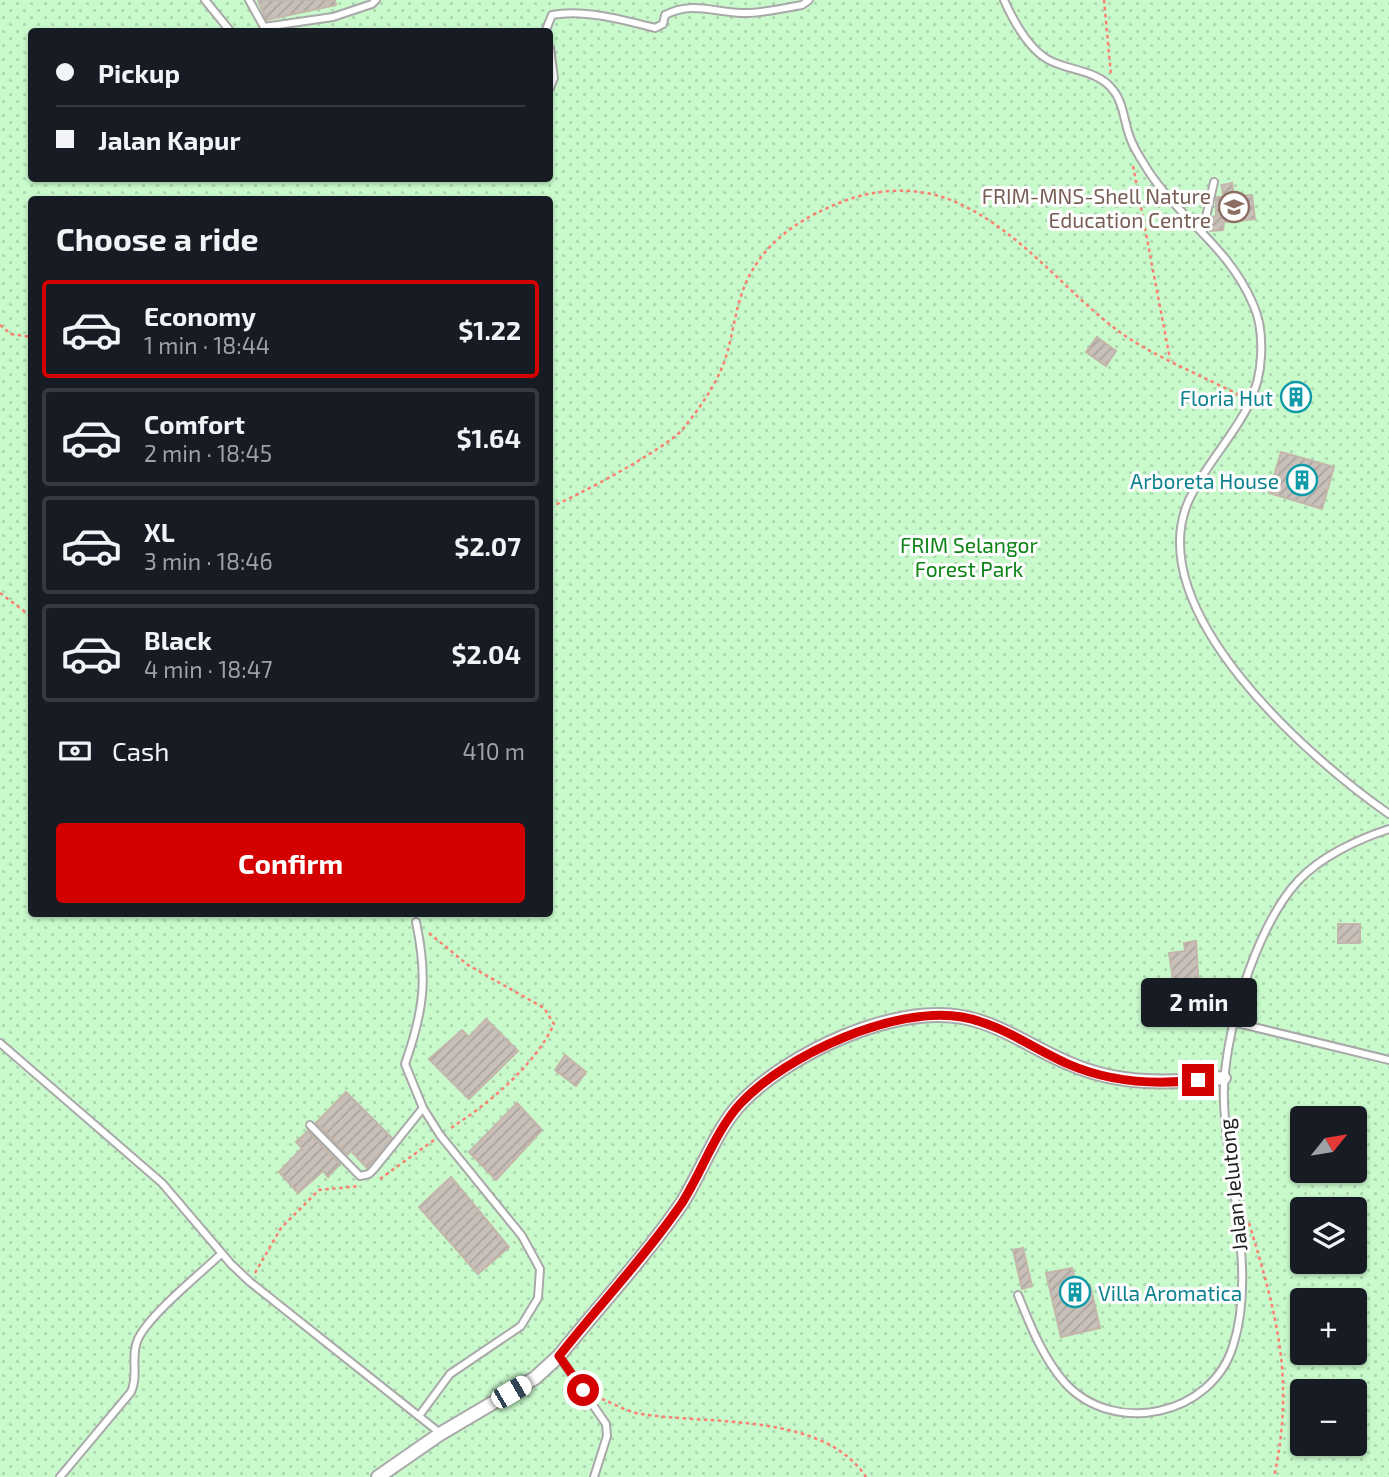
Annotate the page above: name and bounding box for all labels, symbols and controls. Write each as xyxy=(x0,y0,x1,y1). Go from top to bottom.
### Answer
text: Pickup xyxy=(98,57,180,88)
text: Jalan Kapur xyxy=(98,124,241,155)
place label: FRIM-MNS-Shell Nature Education Centre xyxy=(982,183,1211,232)
school or university icon: FRIM-MNS-Shell Nature Education Centre xyxy=(1217,190,1251,224)
text: Choose a ride xyxy=(56,219,259,257)
icon: car xyxy=(60,298,123,361)
text: Economy xyxy=(144,300,256,331)
text: $1.22 xyxy=(458,314,521,345)
text: 1 min · 18:44 xyxy=(144,331,270,359)
building icon: Floria Hut xyxy=(1279,380,1313,414)
place label: Floria Hut xyxy=(1180,385,1273,410)
icon: car xyxy=(60,406,123,469)
text: Comfort xyxy=(144,408,245,439)
text: $1.64 xyxy=(456,422,521,453)
text: 2 min · 18:45 xyxy=(144,439,272,467)
building icon: Arboreta House xyxy=(1285,463,1319,497)
place label: Arboreta House xyxy=(1130,468,1279,493)
icon: car xyxy=(60,514,123,577)
text: XL xyxy=(144,516,175,547)
text: $2.07 xyxy=(454,530,521,561)
park label: FRIM Selangor Forest Park xyxy=(900,532,1039,581)
text: 3 min · 18:46 xyxy=(144,547,273,575)
icon: car xyxy=(60,622,123,685)
text: Black xyxy=(144,624,212,655)
text: $2.04 xyxy=(452,638,521,669)
text: 4 min · 18:47 xyxy=(144,655,273,683)
icon: cash xyxy=(56,732,94,770)
text: Cash xyxy=(112,735,169,766)
text: 410 m xyxy=(463,737,525,765)
button: Confirm xyxy=(56,823,525,903)
callout: 2 min xyxy=(1140,978,1256,1028)
text: 2 min xyxy=(1170,988,1228,1016)
route end xyxy=(1182,1064,1214,1096)
north arrow xyxy=(1290,1106,1367,1183)
map controls xyxy=(1290,1106,1367,1456)
street label: Jalan Jelutong xyxy=(1213,1117,1251,1253)
button: layers xyxy=(1290,1197,1367,1274)
building icon: Villa Aromatica xyxy=(1058,1275,1092,1309)
place label: Villa Aromatica xyxy=(1098,1280,1242,1305)
button: + xyxy=(1290,1288,1367,1365)
car xyxy=(488,1372,535,1412)
route start xyxy=(567,1374,599,1406)
button: − xyxy=(1290,1379,1367,1456)

